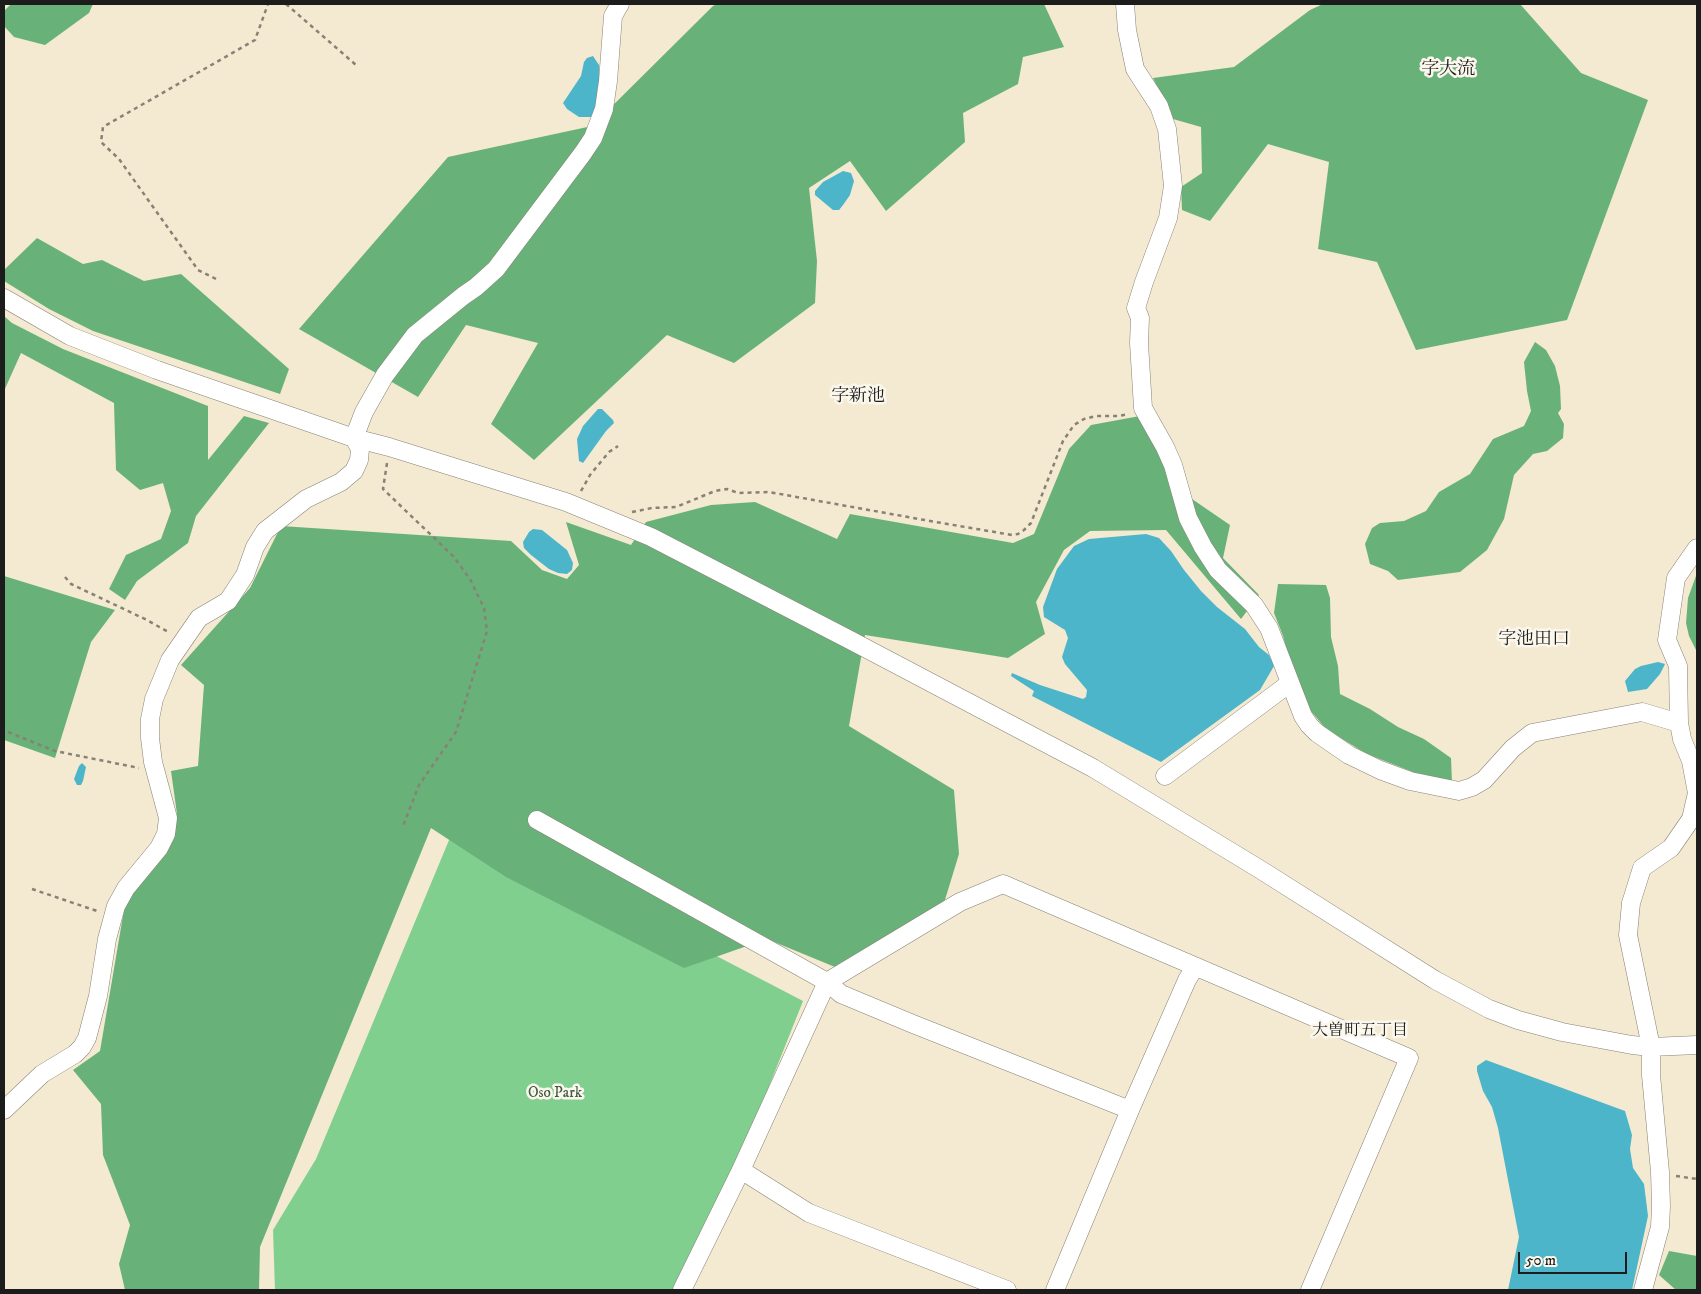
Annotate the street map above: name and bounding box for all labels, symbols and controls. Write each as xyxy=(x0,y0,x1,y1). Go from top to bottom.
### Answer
district label: 字大流 xyxy=(1421,59,1475,81)
district label: 字新池 xyxy=(831,386,885,408)
district label: 字池田口 xyxy=(1498,629,1570,651)
district label: 大曽町五丁目 xyxy=(1312,1022,1408,1042)
park label: Oso Park xyxy=(528,1085,582,1103)
scale bar xyxy=(1521,1242,1630,1274)
text: 50 m xyxy=(1526,1251,1556,1270)

